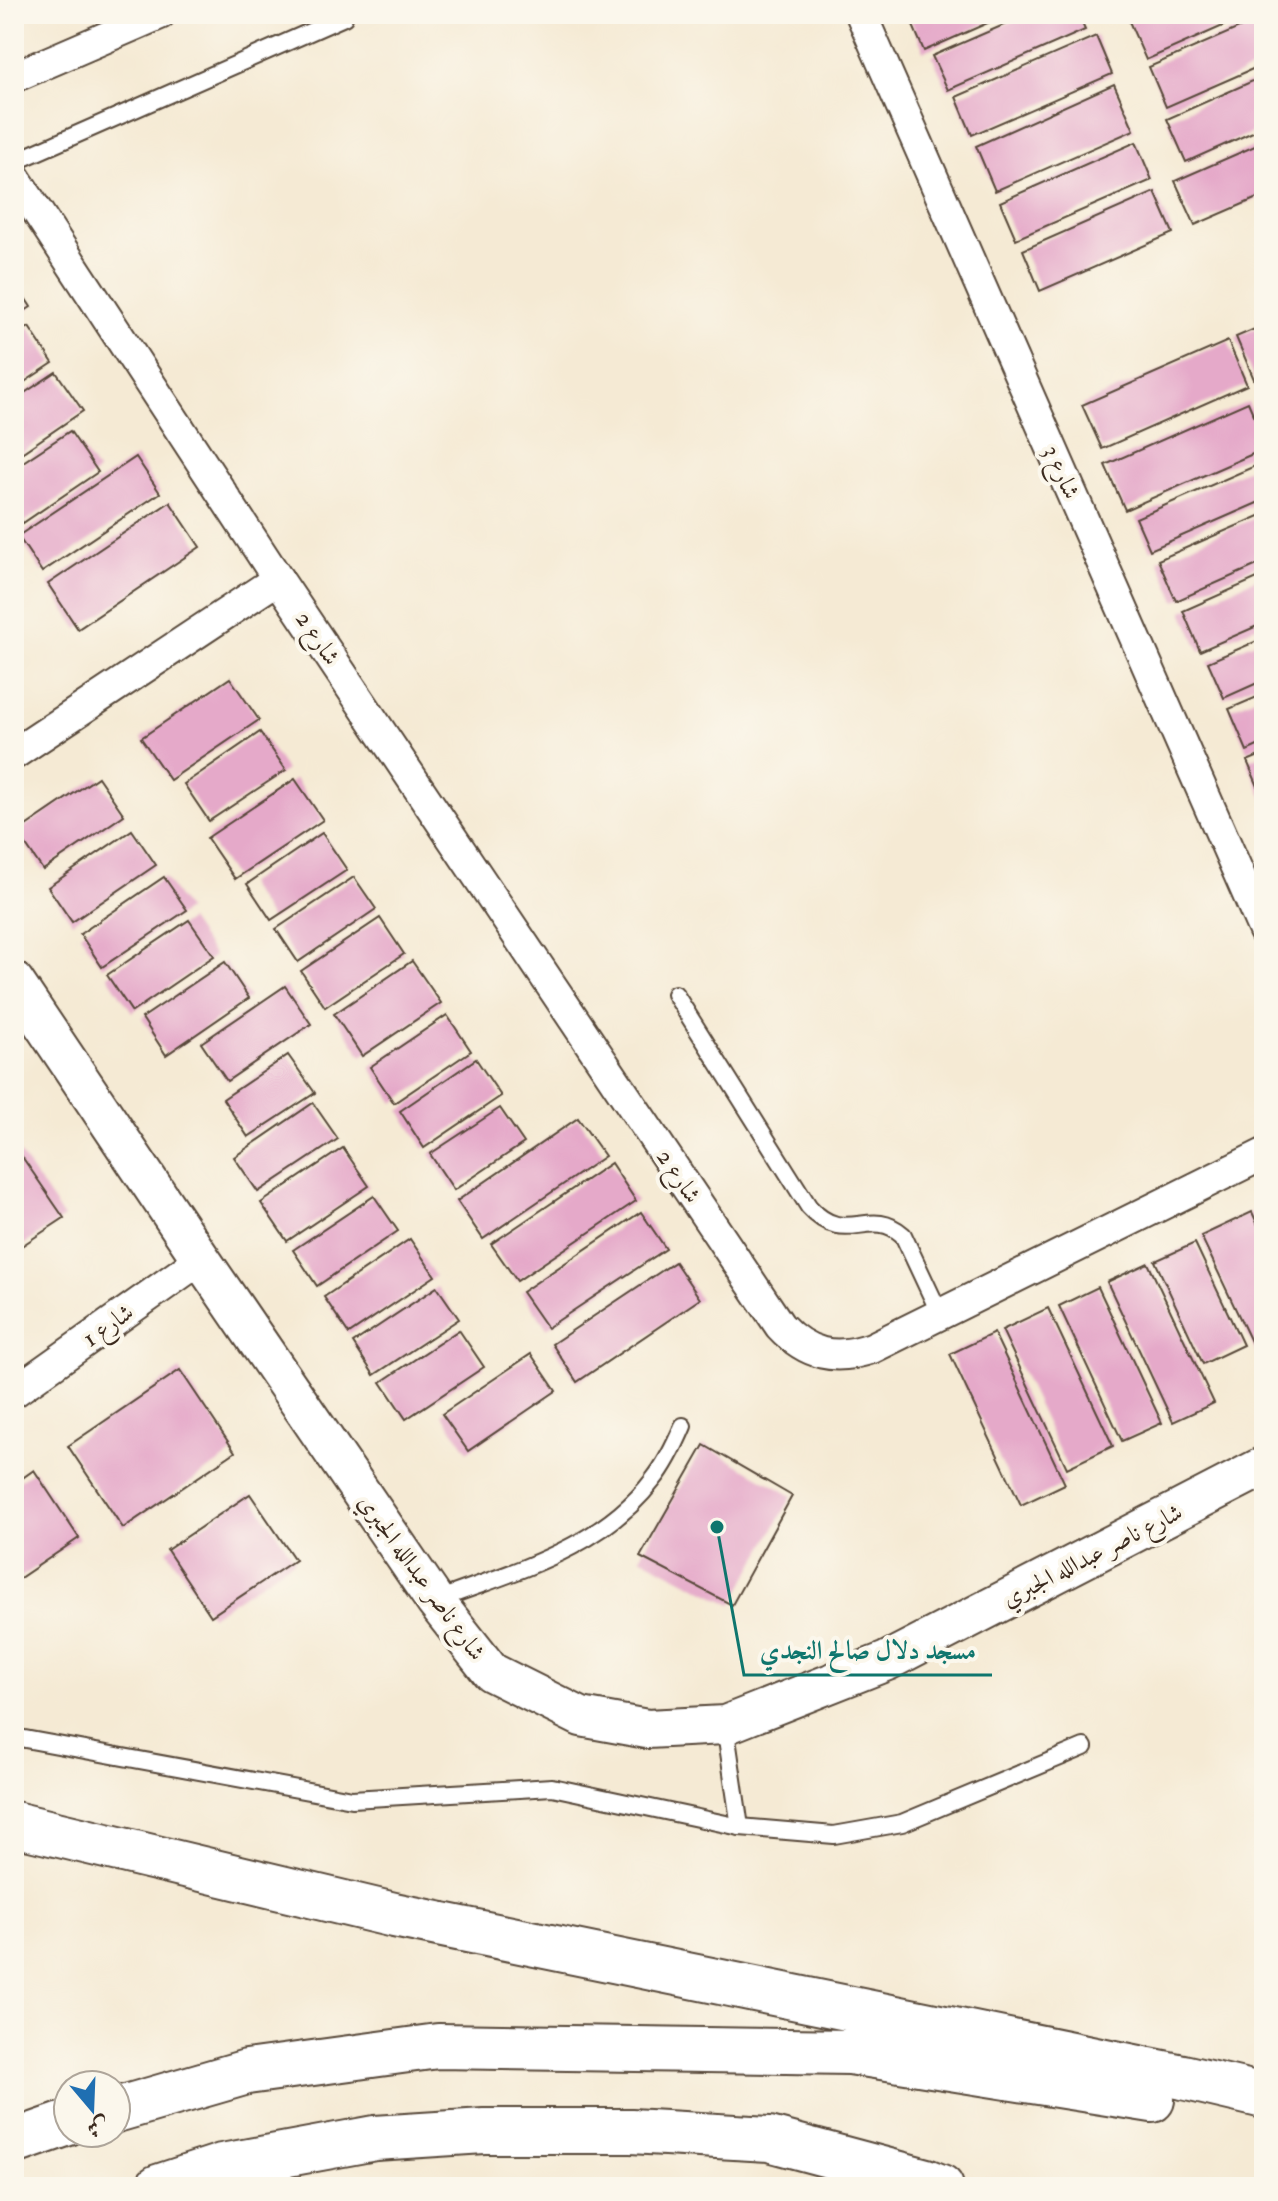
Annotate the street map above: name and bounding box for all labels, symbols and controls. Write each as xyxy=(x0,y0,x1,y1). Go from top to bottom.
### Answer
street label: شارع 3 xyxy=(1032,440,1087,506)
street label: شارع 2 xyxy=(285,605,347,674)
street label: شارع 2 xyxy=(646,1143,708,1212)
street label: شارع 1 xyxy=(77,1297,142,1357)
street label: شارع ناصر عبدالله الجبري xyxy=(347,1488,492,1669)
street label: شارع ناصر عبدالله الجبري xyxy=(997,1497,1189,1618)
callout: مسجد دلال صالح النجدي xyxy=(744,1625,992,1675)
text: مسجد دلال صالح النجدي xyxy=(760,1635,976,1673)
north arrow xyxy=(52,2069,132,2149)
text: ش xyxy=(83,2110,113,2144)

